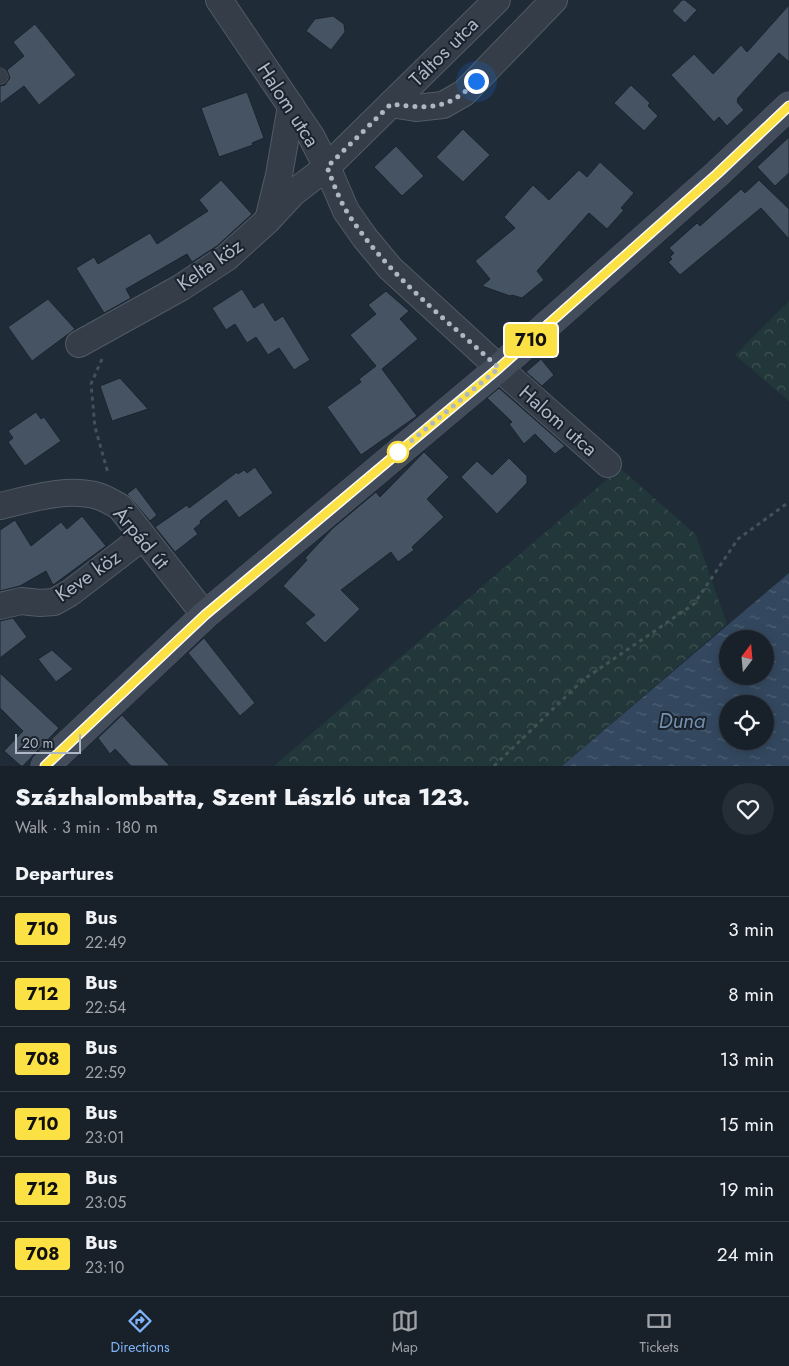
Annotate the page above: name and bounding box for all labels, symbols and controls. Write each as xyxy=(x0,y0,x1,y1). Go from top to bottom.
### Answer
street label: Táltos utca xyxy=(403,11,485,93)
street label: Halom utca xyxy=(250,57,326,153)
your location xyxy=(464,69,489,94)
street label: Kelta köz xyxy=(171,232,249,298)
line badge: 710 xyxy=(502,324,560,356)
text: 710 xyxy=(515,327,547,353)
street label: Halom utca xyxy=(512,379,604,463)
unlabelled marker xyxy=(387,441,409,463)
street label: Árpád út xyxy=(106,500,176,576)
street label: Keve köz xyxy=(49,543,127,609)
north arrow xyxy=(719,630,774,685)
map controls xyxy=(719,630,774,750)
button: locate xyxy=(719,695,774,750)
water label: Duna xyxy=(659,706,706,736)
scale bar xyxy=(15,731,81,754)
text: 20 m xyxy=(22,733,54,753)
text: Százhalombatta, Szent László utca 123. xyxy=(15,779,470,814)
button: heart xyxy=(722,783,774,835)
text: Walk · 3 min · 180 m xyxy=(15,816,158,839)
text: Departures xyxy=(15,860,114,887)
text: Bus xyxy=(85,904,117,931)
text: 710 xyxy=(27,916,58,942)
text: 3 min xyxy=(728,916,774,943)
text: 22:49 xyxy=(85,931,127,954)
text: Bus xyxy=(85,969,117,996)
text: 712 xyxy=(27,981,58,1007)
text: 8 min xyxy=(728,981,774,1008)
text: 22:54 xyxy=(85,996,126,1019)
text: Bus xyxy=(85,1034,117,1061)
text: 708 xyxy=(25,1046,60,1072)
text: 13 min xyxy=(720,1046,774,1073)
text: 22:59 xyxy=(85,1061,126,1084)
text: Bus xyxy=(85,1099,117,1126)
text: 710 xyxy=(27,1111,58,1137)
text: 15 min xyxy=(719,1111,774,1138)
text: 23:01 xyxy=(85,1126,124,1149)
text: Bus xyxy=(85,1164,117,1191)
text: 712 xyxy=(27,1176,58,1202)
text: 19 min xyxy=(719,1176,774,1203)
text: 23:05 xyxy=(85,1191,126,1214)
text: Bus xyxy=(85,1229,117,1256)
text: 708 xyxy=(25,1241,60,1267)
text: 24 min xyxy=(717,1241,774,1268)
text: 23:10 xyxy=(85,1256,124,1279)
tab: Directions xyxy=(110,1307,170,1357)
tab: Map xyxy=(391,1307,419,1357)
tab: Tickets xyxy=(640,1307,679,1357)

